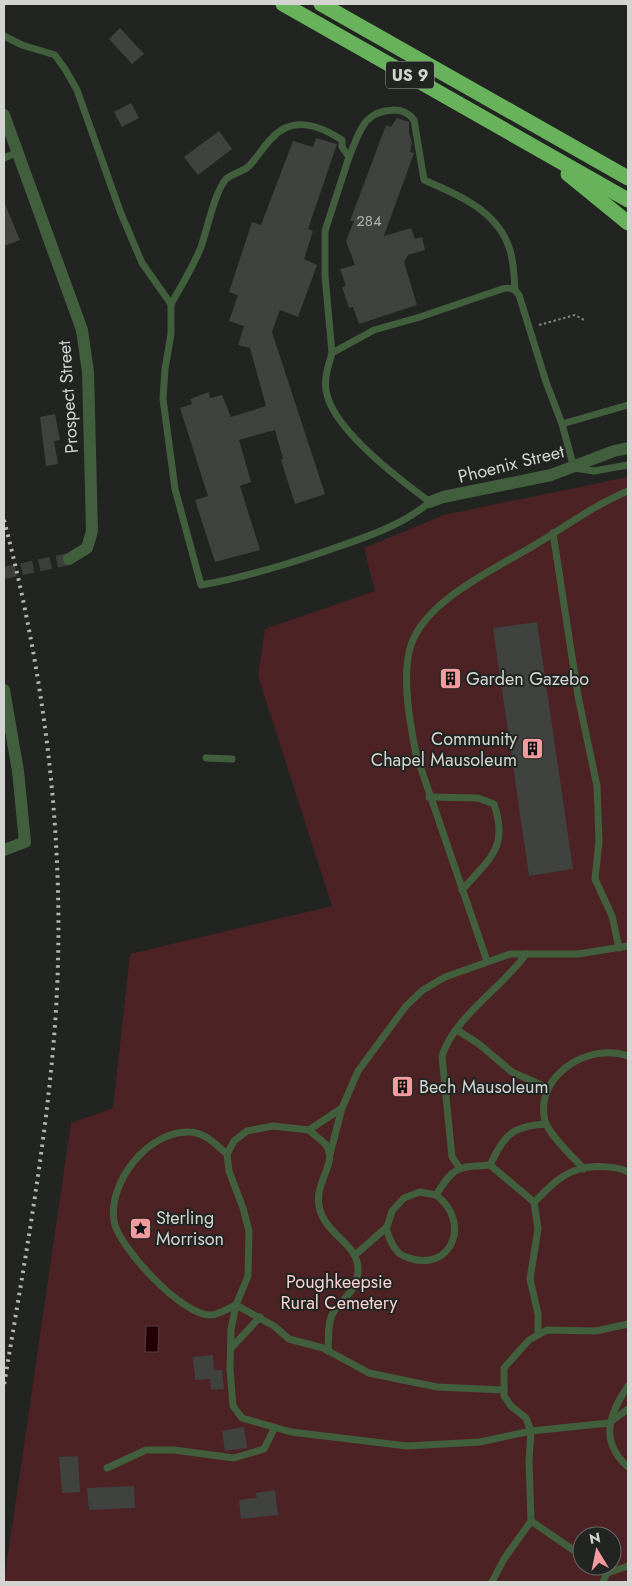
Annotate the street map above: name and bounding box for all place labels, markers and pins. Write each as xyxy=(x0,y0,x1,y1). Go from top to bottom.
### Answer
place label: Garden Gazebo xyxy=(466,666,589,692)
building icon: Garden Gazebo xyxy=(438,667,462,691)
place label: Community Chapel Mausoleum xyxy=(371,726,517,773)
building icon: Community Chapel Mausoleum xyxy=(521,737,545,761)
place label: Bech Mausoleum xyxy=(419,1074,548,1100)
building icon: Bech Mausoleum xyxy=(391,1075,415,1099)
place label: Sterling Morrison xyxy=(156,1205,224,1252)
place icon: Sterling Morrison xyxy=(128,1216,152,1240)

